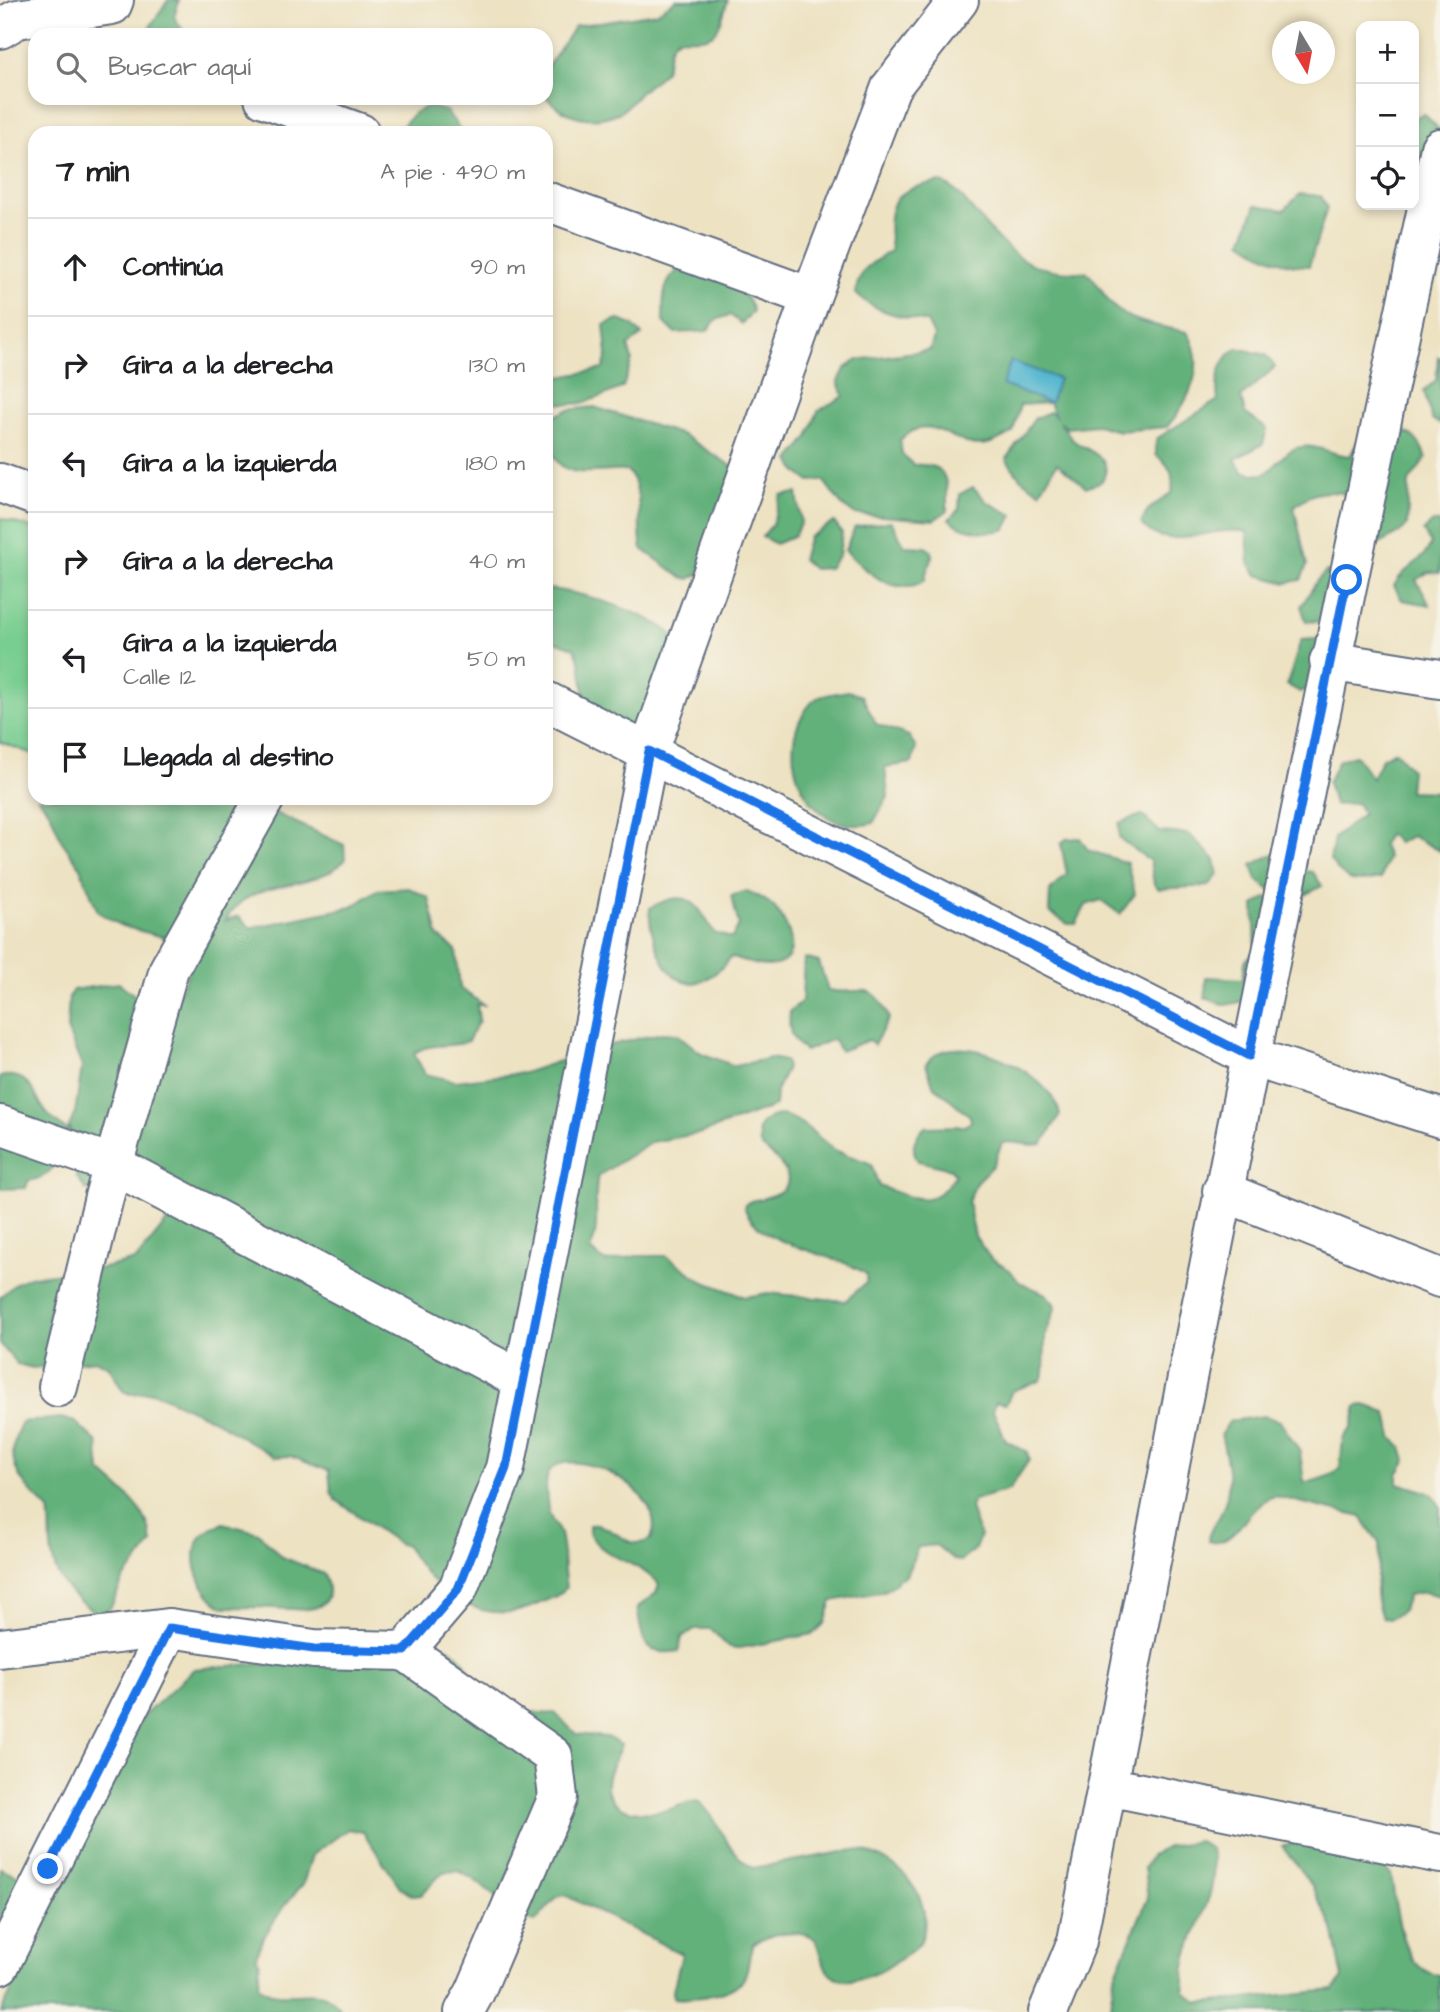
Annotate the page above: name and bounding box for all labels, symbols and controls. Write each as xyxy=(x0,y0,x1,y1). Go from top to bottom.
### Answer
north arrow xyxy=(1272,21,1335,84)
map controls xyxy=(1356,21,1419,210)
button: + xyxy=(1356,21,1419,84)
search box xyxy=(28,28,553,105)
icon: search xyxy=(52,48,90,86)
text: Buscar aquí xyxy=(108,49,251,85)
button: − xyxy=(1356,84,1419,147)
button: locate xyxy=(1356,147,1419,210)
text: 7 min xyxy=(56,151,129,193)
text: A pie · 490 m xyxy=(380,156,525,188)
icon: ahead xyxy=(56,248,94,286)
text: Continúa xyxy=(123,249,223,285)
text: 90 m xyxy=(470,251,525,283)
icon: right xyxy=(56,346,94,384)
text: Gira a la derecha xyxy=(123,347,333,383)
text: 130 m xyxy=(469,349,525,381)
icon: left xyxy=(56,444,94,482)
text: Gira a la izquierda xyxy=(123,445,337,481)
text: 180 m xyxy=(466,447,525,479)
icon: right xyxy=(56,542,94,580)
text: Gira a la derecha xyxy=(123,543,333,579)
text: 40 m xyxy=(468,545,525,577)
route start xyxy=(1331,564,1362,595)
text: Gira a la izquierda xyxy=(123,625,337,661)
icon: left xyxy=(56,640,94,678)
text: 50 m xyxy=(467,643,525,675)
text: Calle 12 xyxy=(123,661,196,693)
icon: arrive xyxy=(56,738,94,776)
text: Llegada al destino xyxy=(123,739,333,775)
route end xyxy=(32,1853,63,1884)

